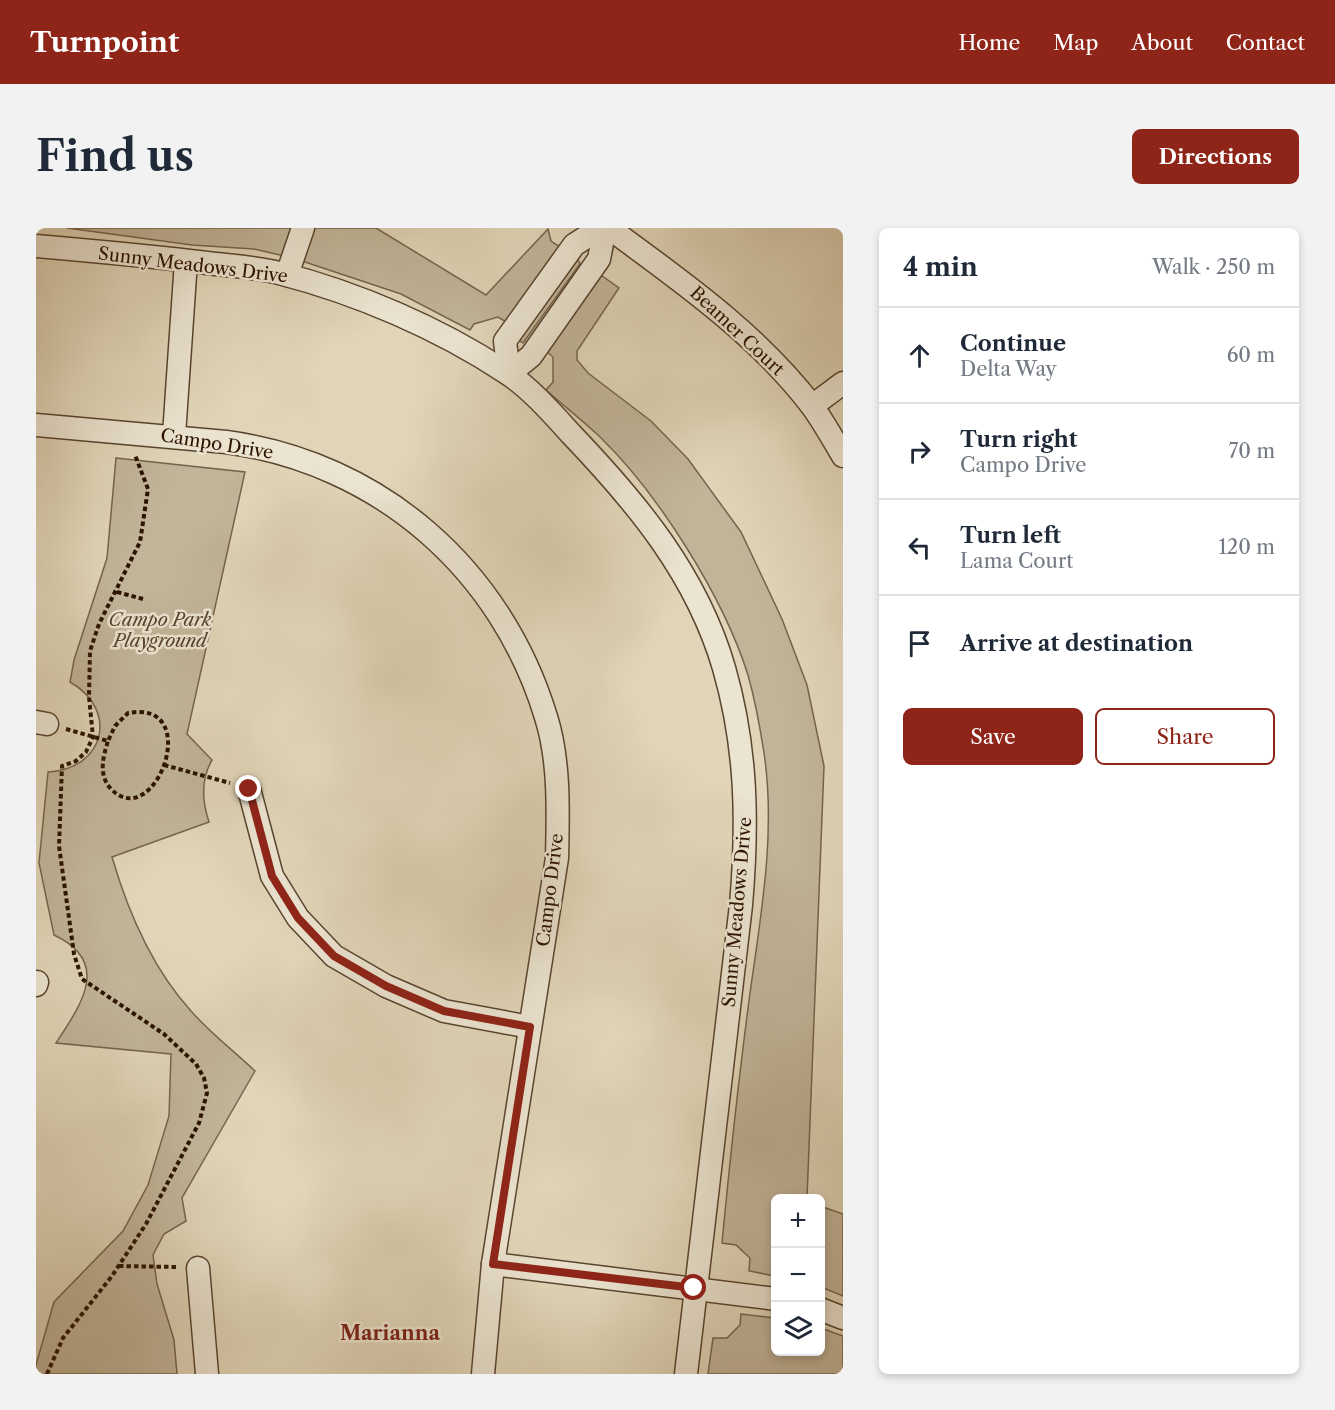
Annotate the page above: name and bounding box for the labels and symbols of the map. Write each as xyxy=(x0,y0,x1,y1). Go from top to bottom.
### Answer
street label: Sunny Meadows Drive xyxy=(97,242,289,288)
street label: Beamer Court xyxy=(685,282,789,381)
street label: Campo Drive xyxy=(159,424,275,464)
park label: Campo Park Playground xyxy=(109,609,212,652)
route end xyxy=(235,775,261,801)
street label: Sunny Meadows Drive xyxy=(718,816,756,1008)
street label: Campo Drive xyxy=(532,832,568,948)
route start xyxy=(680,1274,706,1300)
district label: Marianna xyxy=(340,1321,440,1345)

